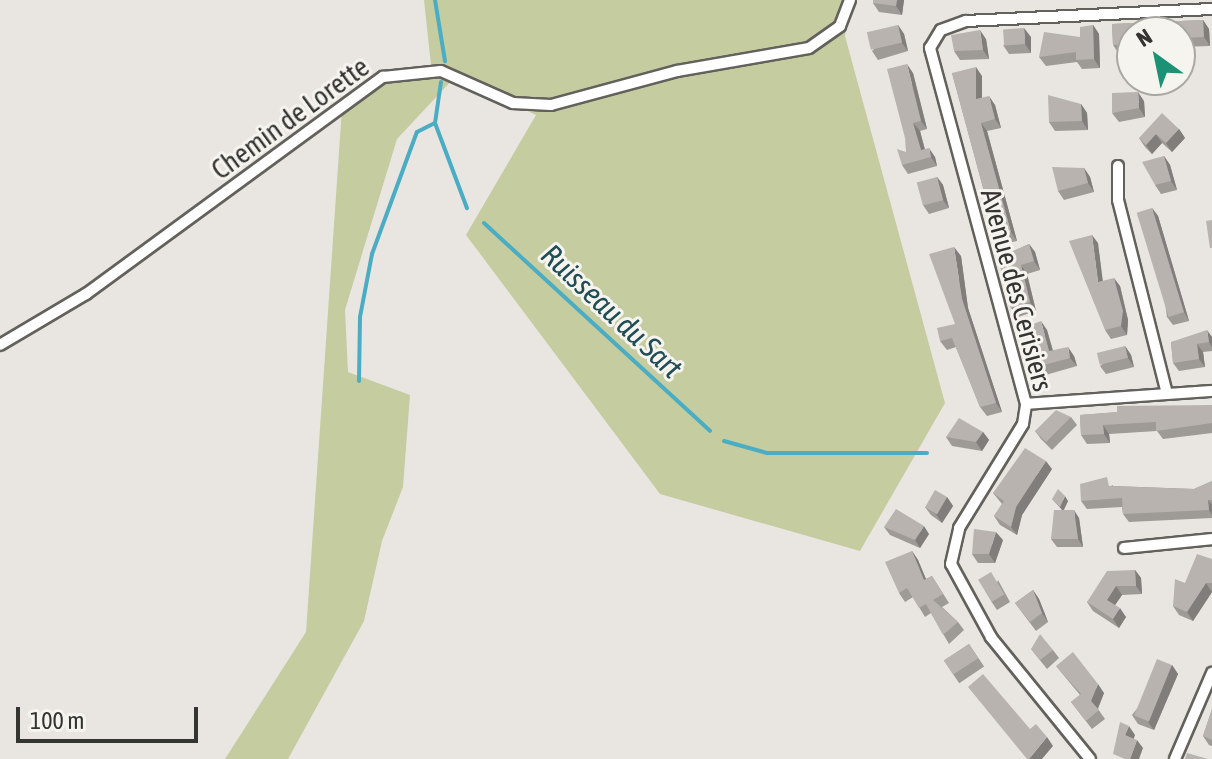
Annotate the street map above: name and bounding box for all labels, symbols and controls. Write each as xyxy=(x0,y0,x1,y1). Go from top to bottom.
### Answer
north arrow xyxy=(1116,16,1196,96)
text: N xyxy=(1131,23,1157,52)
street label: Chemin de Lorette xyxy=(205,50,375,186)
street label: Avenue des Cerisiers xyxy=(974,185,1060,395)
water label: Ruisseau du Sart xyxy=(534,237,690,385)
scale bar xyxy=(20,691,202,741)
text: 100 m xyxy=(30,707,84,734)

